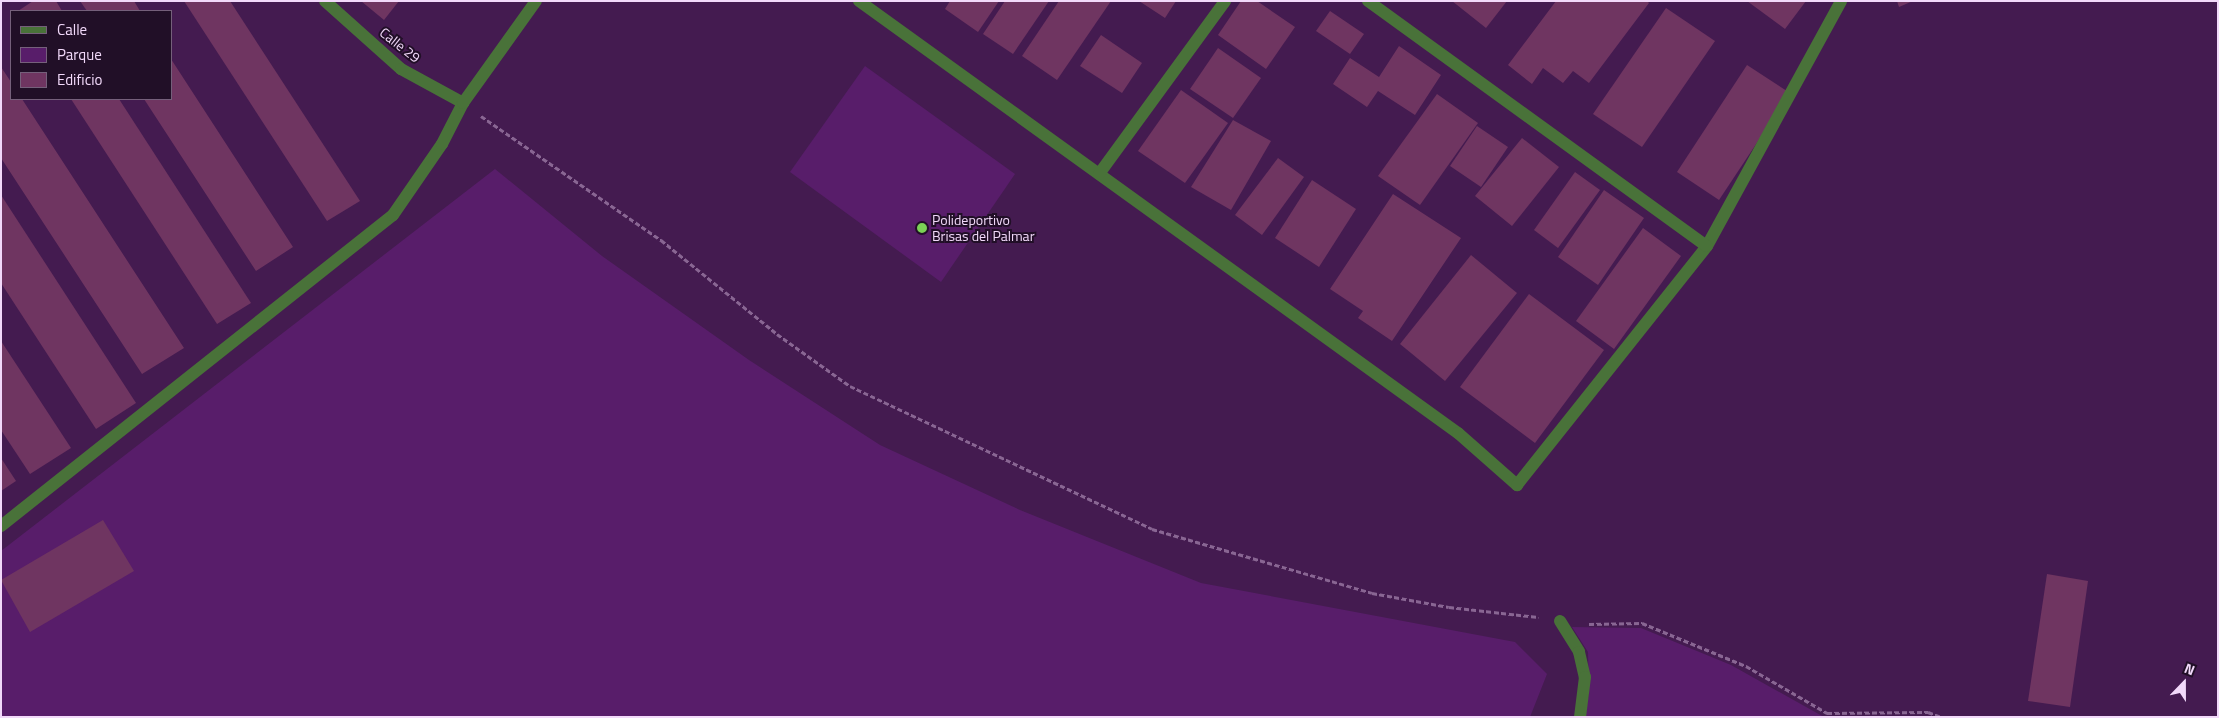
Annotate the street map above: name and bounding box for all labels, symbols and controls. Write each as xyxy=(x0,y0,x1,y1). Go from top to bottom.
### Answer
legend xyxy=(10,10,172,100)
text: Calle xyxy=(57,18,87,41)
street label: Calle 29 xyxy=(376,24,424,66)
text: Parque xyxy=(57,43,102,66)
text: Edificio xyxy=(57,68,102,91)
place label: Polideportivo Brisas del Palmar xyxy=(932,212,1034,244)
marker: Polideportivo Brisas del Palmar xyxy=(916,222,928,234)
text: N xyxy=(2181,657,2198,680)
north arrow xyxy=(2159,658,2209,708)

